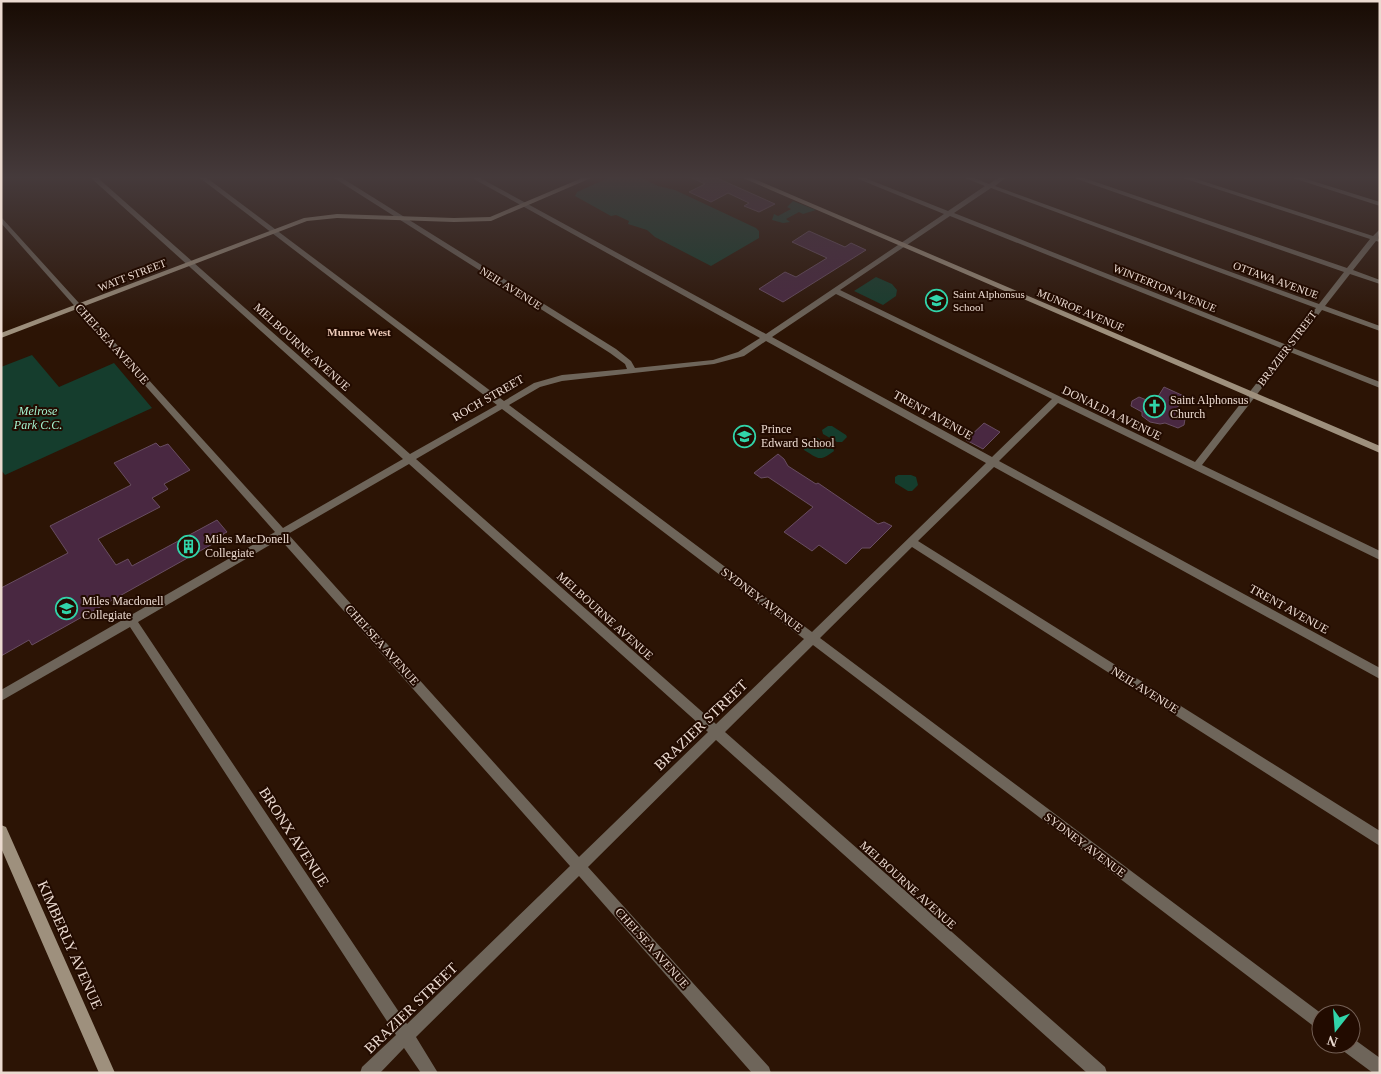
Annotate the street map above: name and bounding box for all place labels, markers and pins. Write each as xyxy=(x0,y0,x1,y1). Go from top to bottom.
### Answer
school or university icon: Saint Alphonsus School xyxy=(925,288,949,312)
place label: Saint Alphonsus School xyxy=(953,288,1025,313)
place label: Saint Alphonsus Church xyxy=(1170,393,1249,421)
church icon: Saint Alphonsus Church xyxy=(1142,395,1166,419)
place label: Prince Edward School xyxy=(761,422,835,450)
school or university icon: Prince Edward School xyxy=(733,424,757,448)
place label: Miles MacDonell Collegiate xyxy=(205,532,290,560)
building icon: Miles MacDonell Collegiate xyxy=(177,534,201,558)
place label: Miles Macdonell Collegiate xyxy=(82,594,164,622)
school or university icon: Miles Macdonell Collegiate xyxy=(54,596,78,620)

